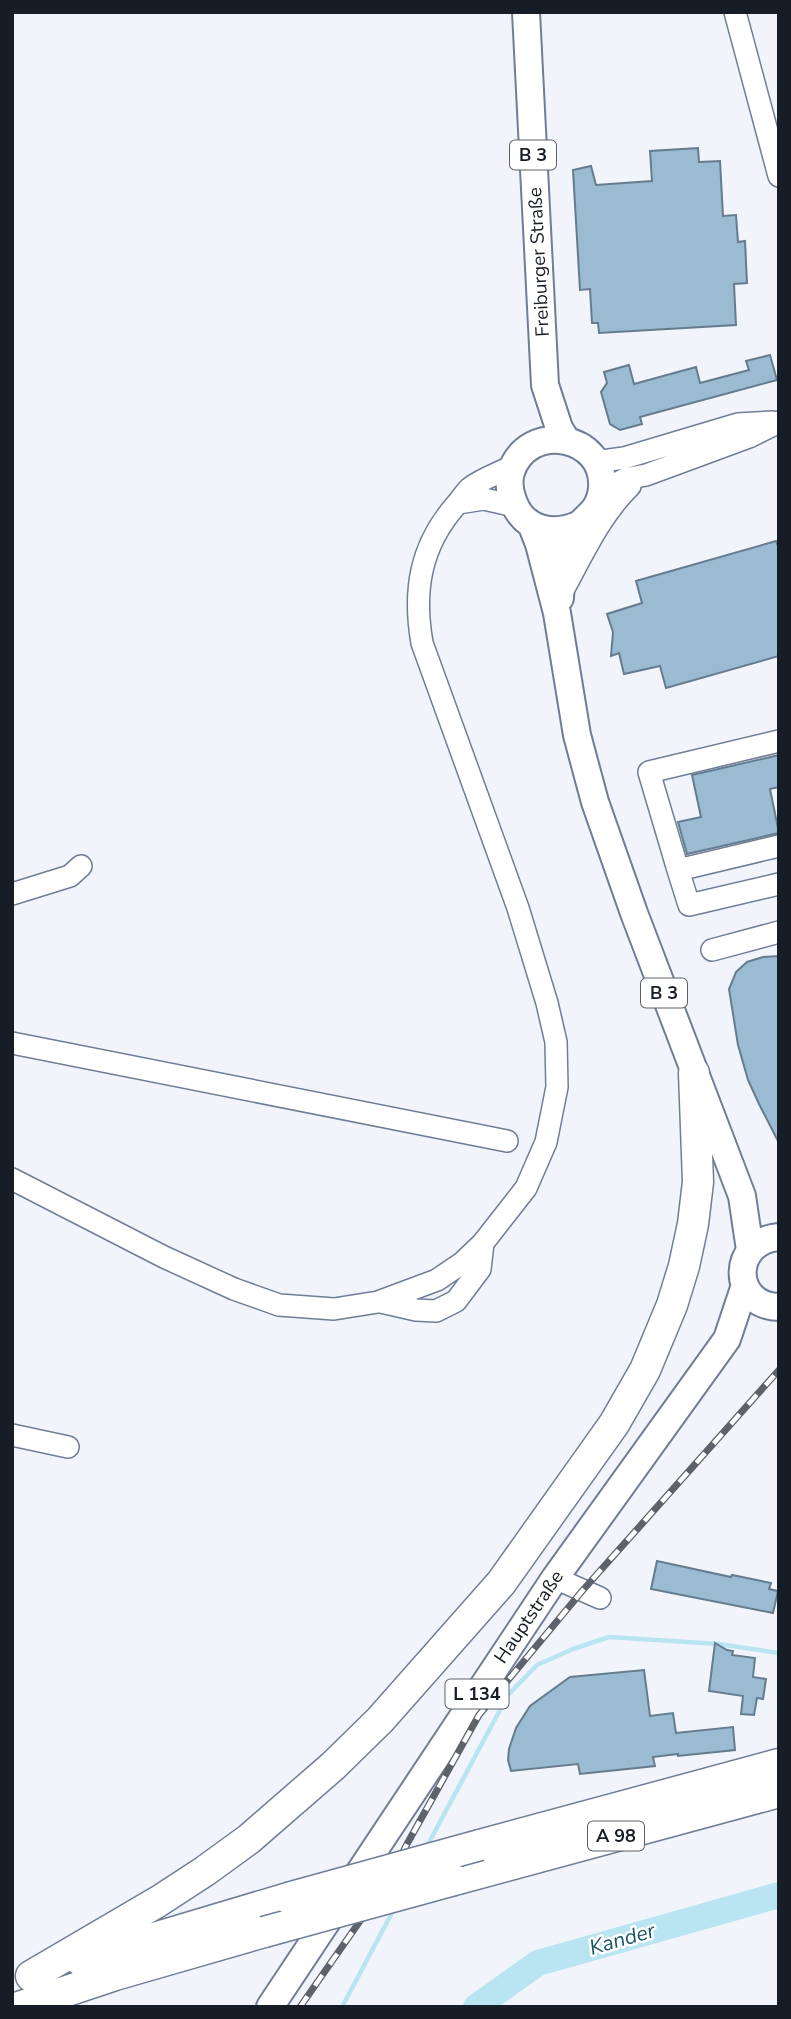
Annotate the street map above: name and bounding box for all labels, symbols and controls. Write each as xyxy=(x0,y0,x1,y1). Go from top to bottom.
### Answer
road number: B 3 xyxy=(510,140,556,170)
street label: Freiburger Straße xyxy=(522,187,556,337)
road number: B 3 xyxy=(641,978,687,1008)
street label: Hauptstraße xyxy=(488,1565,570,1669)
road number: L 134 xyxy=(446,1680,508,1708)
road number: A 98 xyxy=(588,1822,644,1850)
water label: Kander xyxy=(586,1916,659,1962)

